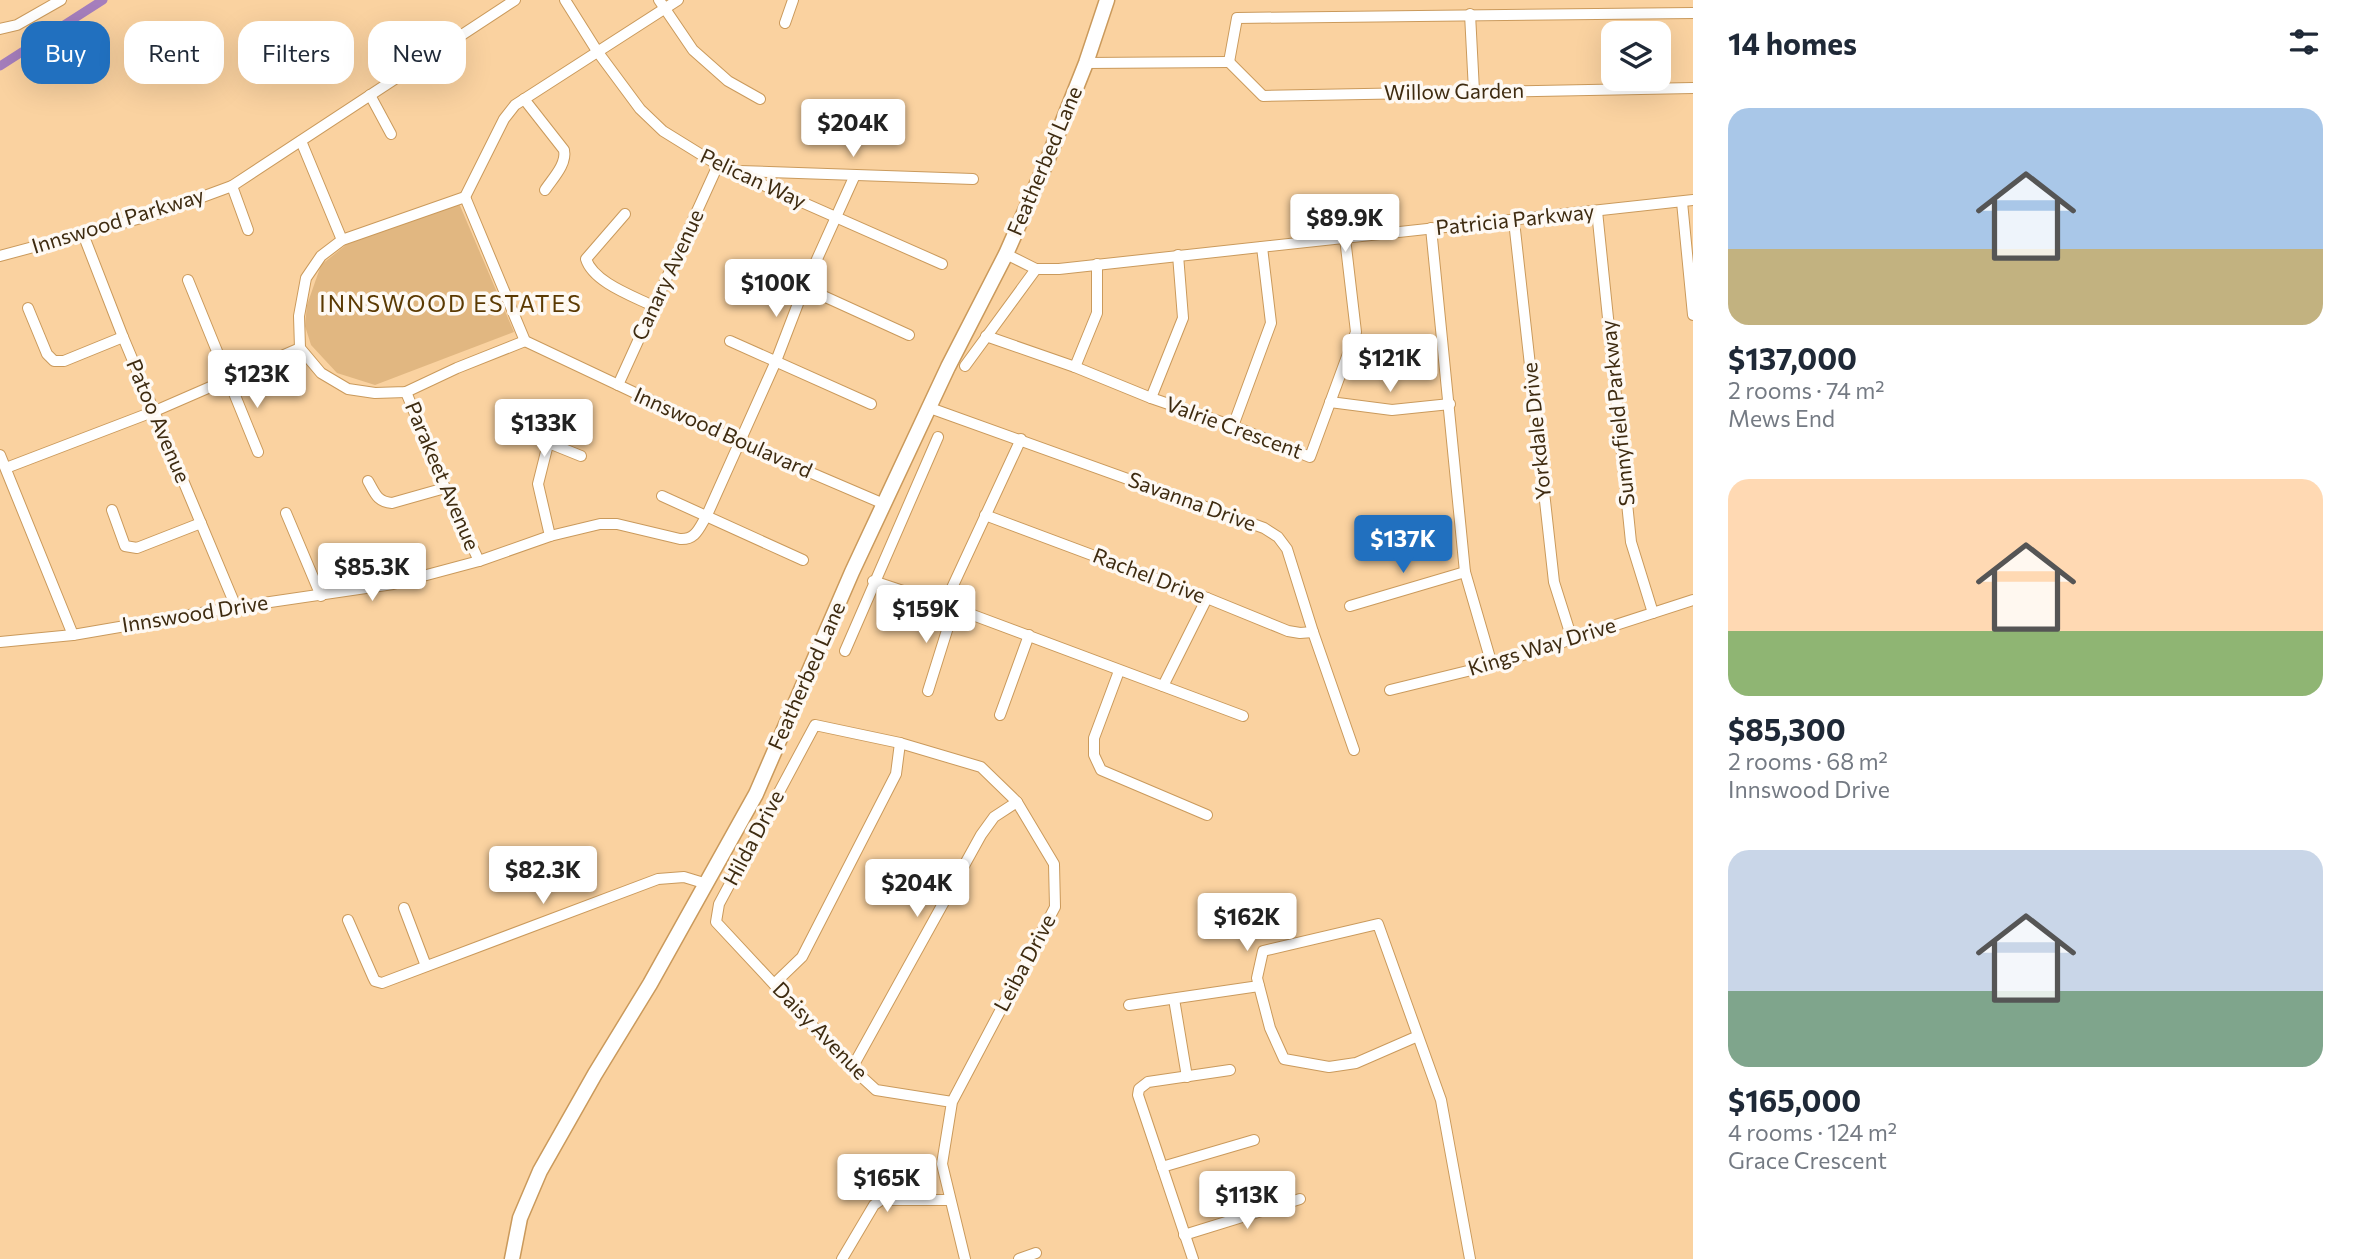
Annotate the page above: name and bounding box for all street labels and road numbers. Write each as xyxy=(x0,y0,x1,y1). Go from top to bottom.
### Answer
street label: Willow Garden xyxy=(1384,77,1524,104)
street label: Featherbed Lane xyxy=(1001,82,1086,239)
street label: Pelican Way xyxy=(697,142,811,213)
street label: Innswood Parkway xyxy=(28,181,207,258)
street label: Patricia Parkway xyxy=(1434,198,1596,239)
street label: Canary Avenue xyxy=(625,205,708,344)
street label: Sunnyfield Parkway xyxy=(1594,319,1639,508)
street label: Patoo Avenue xyxy=(122,355,197,486)
street label: Yorkdale Drive xyxy=(1516,361,1555,501)
street label: Innswood Boulavard xyxy=(631,381,817,482)
street label: Valrie Crescent xyxy=(1163,390,1306,463)
street label: Parakeet Avenue xyxy=(401,397,486,553)
street label: Savanna Drive xyxy=(1125,466,1260,535)
street label: Rachel Drive xyxy=(1090,542,1209,608)
street label: Innswood Drive xyxy=(120,589,270,636)
street label: Featherbed Lane xyxy=(762,597,849,753)
street label: Kings Way Drive xyxy=(1465,611,1618,680)
street label: Hilda Drive xyxy=(717,785,788,889)
street label: Leiba Drive xyxy=(988,909,1060,1015)
street label: Daisy Avenue xyxy=(768,976,874,1084)

